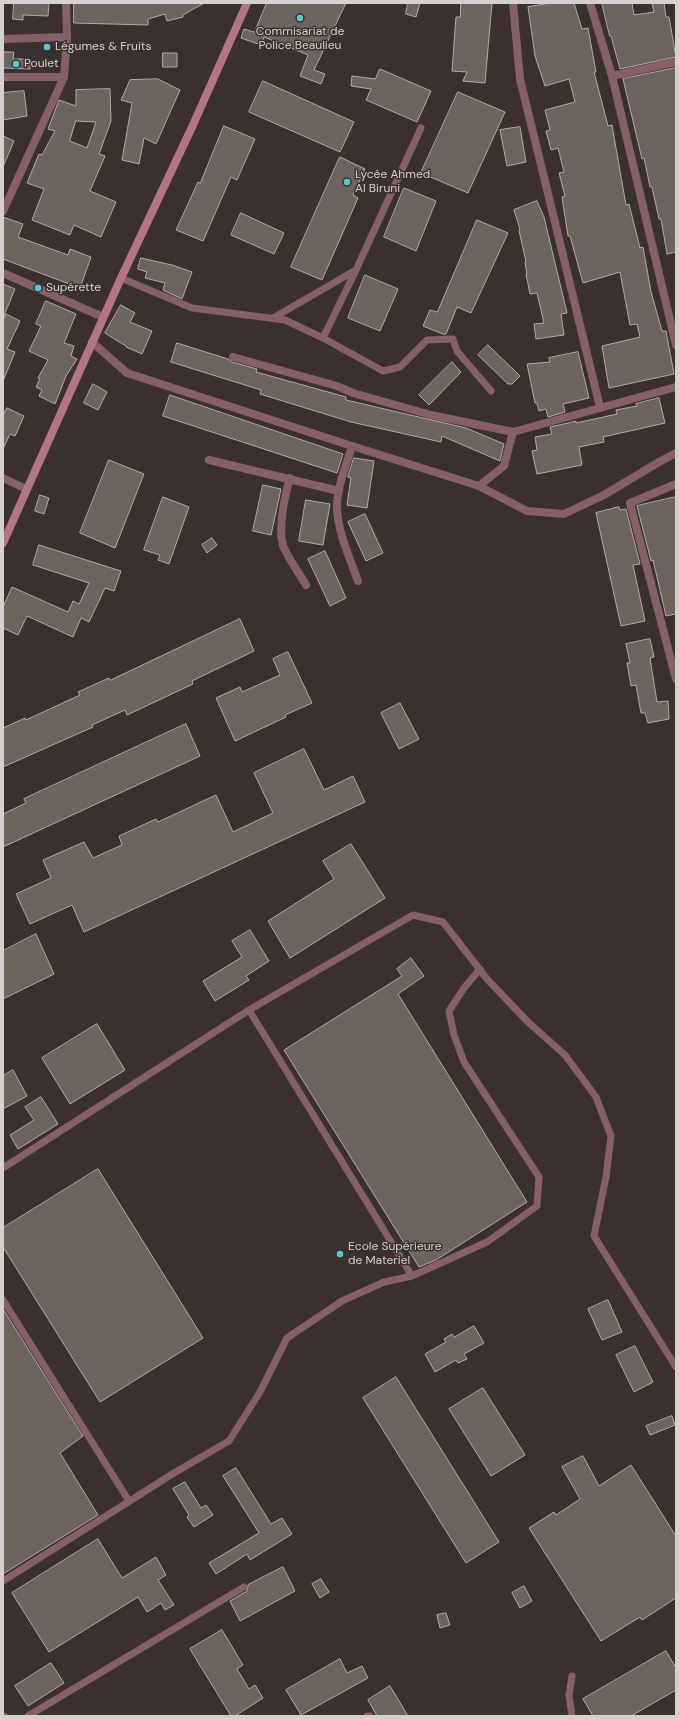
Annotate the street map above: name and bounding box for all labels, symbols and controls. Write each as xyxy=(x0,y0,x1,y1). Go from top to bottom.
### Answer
marker: Commisariat de Police Beaulieu xyxy=(295,13,305,23)
place label: Commisariat de Police Beaulieu xyxy=(256,25,344,53)
place label: Légumes & Fruits xyxy=(55,40,151,54)
marker: Légumes & Fruits xyxy=(42,42,52,52)
place label: Poulet xyxy=(24,57,59,71)
marker: Poulet xyxy=(11,59,21,69)
place label: Lycée Ahmed Al Biruni xyxy=(355,168,430,196)
marker: Lycée Ahmed Al Biruni xyxy=(342,177,352,187)
place label: Supérette xyxy=(46,281,101,295)
marker: Supérette xyxy=(33,283,43,293)
place label: Ecole Supérieure de Materiel xyxy=(348,1240,442,1268)
marker: Ecole Supérieure de Materiel xyxy=(335,1249,345,1259)

